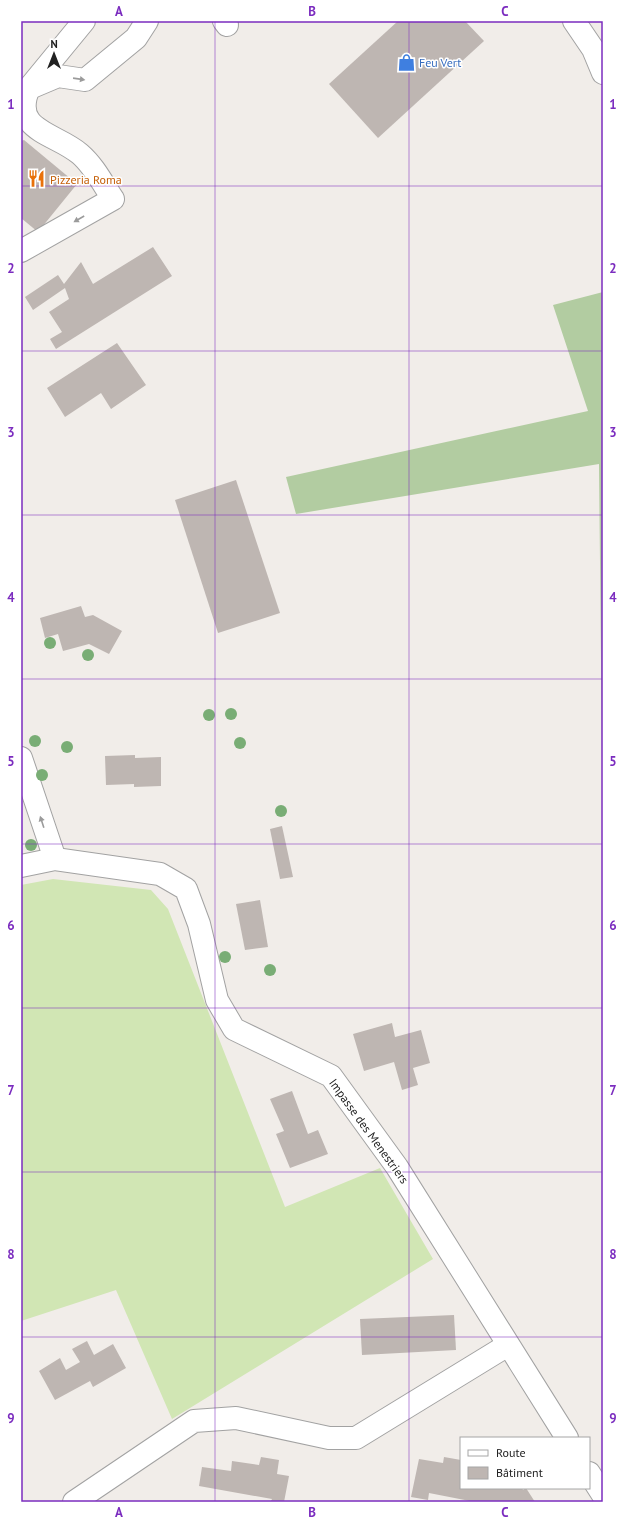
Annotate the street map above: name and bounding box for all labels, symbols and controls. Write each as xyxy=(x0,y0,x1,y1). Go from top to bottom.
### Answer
text: A xyxy=(115,3,123,20)
text: B xyxy=(308,3,316,20)
text: C xyxy=(501,3,509,20)
north arrow xyxy=(34,34,74,74)
text: N xyxy=(50,37,58,51)
shop icon: Feu Vert xyxy=(396,52,416,72)
place label: Feu Vert xyxy=(419,55,461,70)
one-way arrow xyxy=(73,76,85,82)
text: 1 xyxy=(7,96,15,113)
text: 1 xyxy=(609,96,617,113)
restaurant icon: Pizzeria Roma xyxy=(27,169,47,189)
place label: Pizzeria Roma xyxy=(50,172,122,187)
one-way arrow xyxy=(73,215,85,222)
text: 2 xyxy=(7,260,15,277)
text: 2 xyxy=(609,260,617,277)
text: 3 xyxy=(7,424,15,441)
text: 3 xyxy=(609,424,617,441)
text: 4 xyxy=(7,589,15,606)
text: 4 xyxy=(609,589,617,606)
text: 5 xyxy=(7,753,15,770)
text: 5 xyxy=(609,753,617,770)
one-way arrow xyxy=(39,815,45,827)
text: 6 xyxy=(7,917,15,934)
text: 6 xyxy=(609,917,617,934)
street label: Impasse des Menestriers xyxy=(326,1076,412,1186)
text: 7 xyxy=(7,1082,15,1099)
text: 7 xyxy=(609,1082,617,1099)
text: 8 xyxy=(7,1246,15,1263)
text: 8 xyxy=(609,1246,617,1263)
text: 9 xyxy=(7,1410,15,1427)
text: 9 xyxy=(609,1410,617,1427)
legend xyxy=(460,1437,590,1489)
text: Route xyxy=(496,1445,526,1460)
text: Bâtiment xyxy=(496,1465,543,1480)
text: A xyxy=(115,1504,123,1521)
text: B xyxy=(308,1504,316,1521)
text: C xyxy=(501,1504,509,1521)

